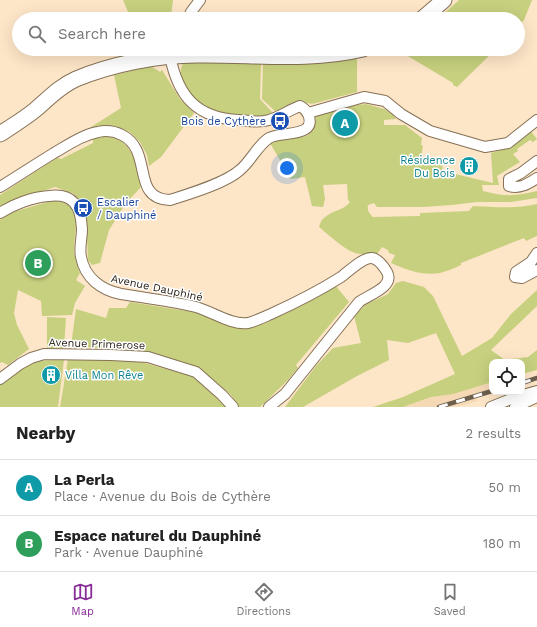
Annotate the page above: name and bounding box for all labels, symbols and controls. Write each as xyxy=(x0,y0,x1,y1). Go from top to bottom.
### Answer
search box xyxy=(12,12,525,56)
icon: search xyxy=(26,23,48,45)
text: Search here xyxy=(58,25,146,43)
pin: A xyxy=(332,108,358,138)
bus stop icon: Bois de Cythère xyxy=(269,110,291,132)
place label: Bois de Cythère xyxy=(181,115,266,128)
place label: Résidence Du Bois xyxy=(400,154,455,180)
building icon: Résidence Du Bois xyxy=(458,155,480,177)
your location xyxy=(277,158,297,178)
place label: Escalier / Dauphiné xyxy=(97,196,156,222)
bus stop icon: Escalier / Dauphiné xyxy=(72,197,94,219)
pin: B xyxy=(25,248,51,278)
street label: Avenue Dauphiné xyxy=(110,272,204,304)
street label: Avenue Primerose xyxy=(48,336,146,352)
map controls xyxy=(489,359,525,395)
button: locate xyxy=(489,359,525,395)
building icon: Villa Mon Rêve xyxy=(40,364,62,386)
place label: Villa Mon Rêve xyxy=(65,369,143,382)
text: Nearby xyxy=(16,423,75,443)
text: 2 results xyxy=(466,426,521,441)
text: La Perla xyxy=(54,471,115,489)
text: A xyxy=(25,480,33,495)
text: 50 m xyxy=(489,480,521,495)
text: Place · Avenue du Bois de Cythère xyxy=(54,489,271,504)
text: Espace naturel du Dauphiné xyxy=(54,527,261,545)
text: B xyxy=(25,536,33,551)
text: 180 m xyxy=(483,536,521,551)
text: Park · Avenue Dauphiné xyxy=(54,545,203,560)
tab: Map xyxy=(71,581,94,618)
tab: Directions xyxy=(237,581,291,618)
tab: Saved xyxy=(434,581,466,618)

